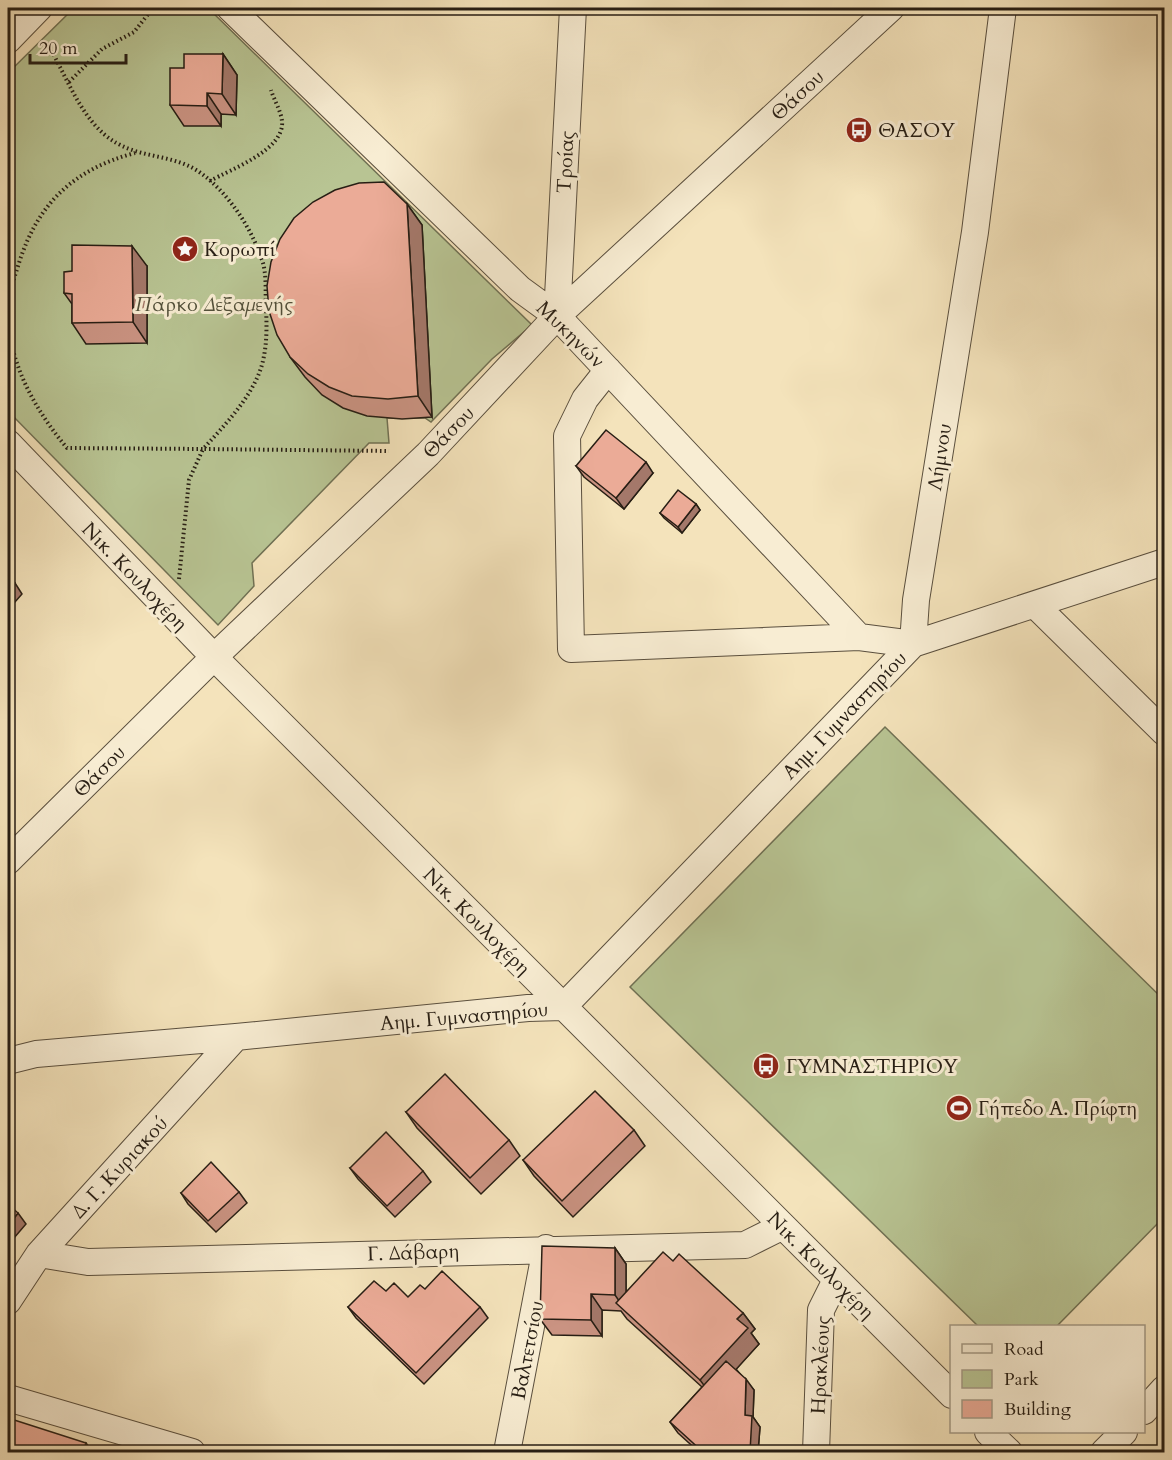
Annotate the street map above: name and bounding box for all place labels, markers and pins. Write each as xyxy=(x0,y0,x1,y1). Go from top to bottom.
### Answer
bus stop icon: ΘΑΣΟΥ xyxy=(844,115,874,145)
place label: ΘΑΣΟΥ xyxy=(878,117,955,144)
place icon: Κορωπί xyxy=(170,234,200,264)
place label: Κορωπί xyxy=(204,236,277,263)
bus stop icon: ΓΥΜΝΑΣΤΗΡΙΟΥ xyxy=(751,1051,781,1081)
place label: ΓΥΜΝΑΣΤΗΡΙΟΥ xyxy=(786,1053,958,1080)
sports icon: Γήπεδο Α. Πρίφτη xyxy=(944,1093,974,1123)
place label: Γήπεδο Α. Πρίφτη xyxy=(978,1095,1137,1122)

